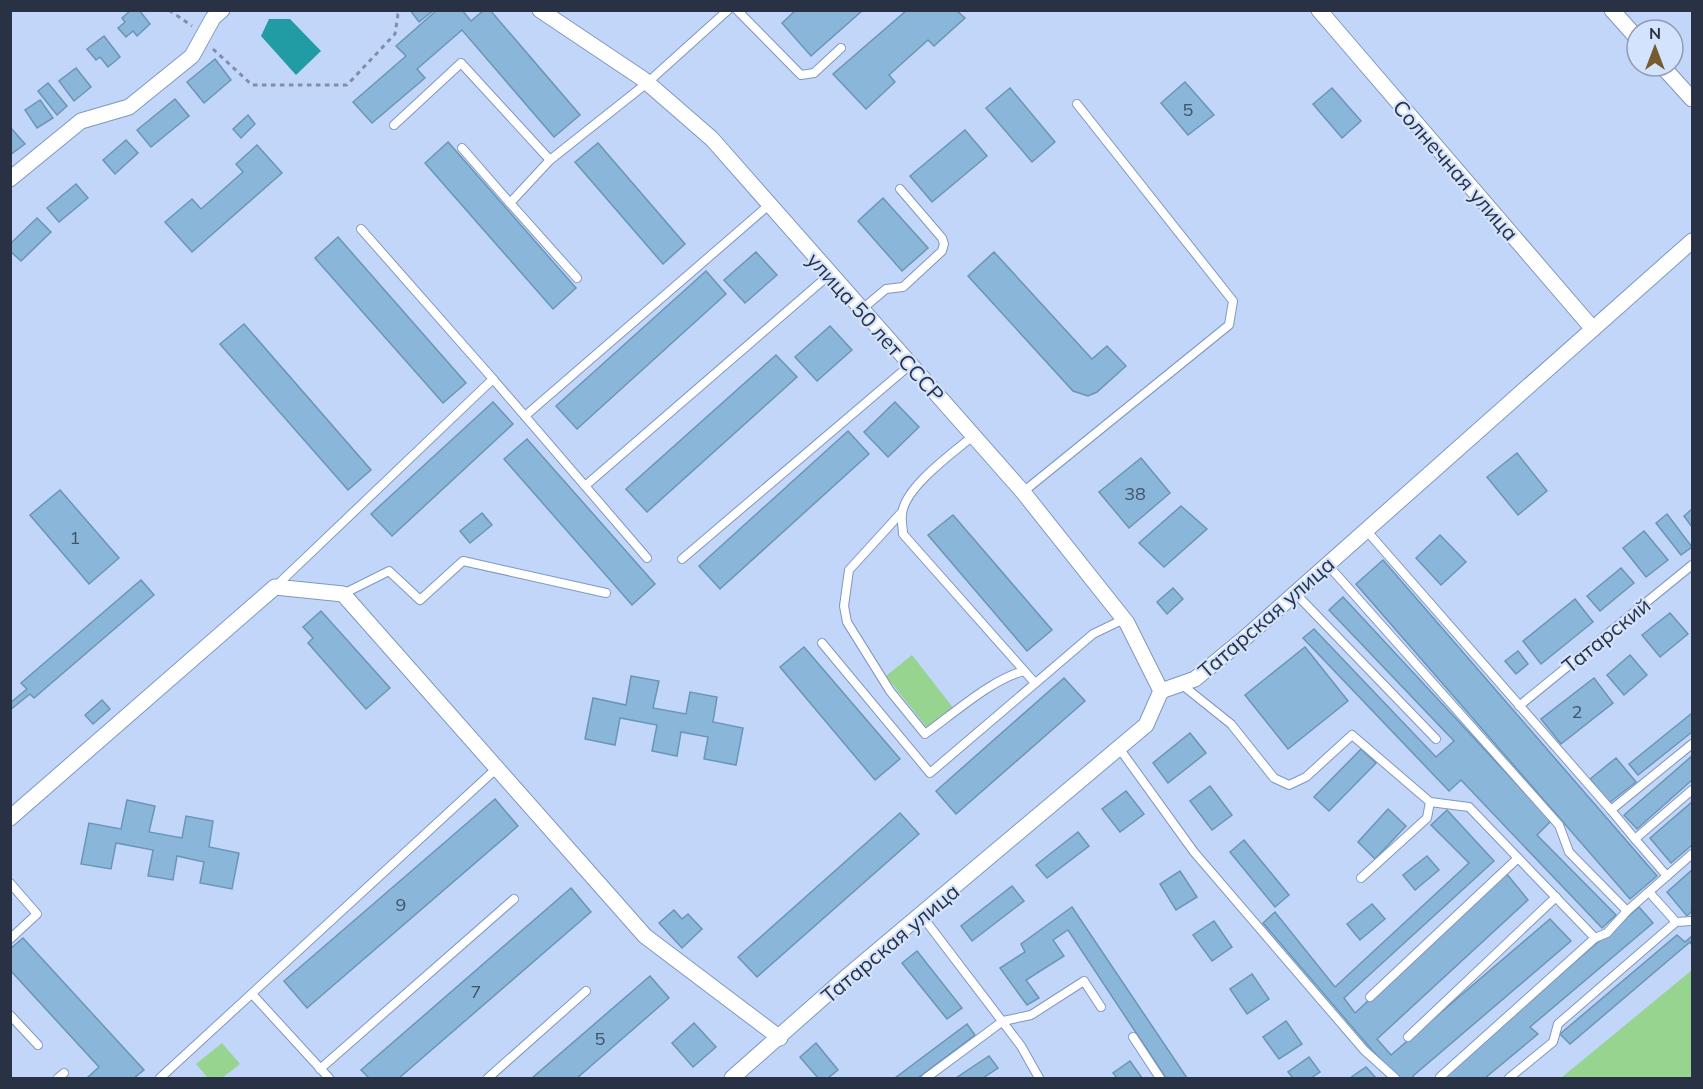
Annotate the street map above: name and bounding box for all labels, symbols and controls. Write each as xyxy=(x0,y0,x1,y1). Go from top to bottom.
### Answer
north arrow xyxy=(1625,18,1685,78)
text: N xyxy=(1649,23,1661,43)
street label: Солнечная улица xyxy=(1388,94,1524,246)
house number: 5 xyxy=(1183,98,1194,121)
street label: улица 50 лет СССР xyxy=(802,247,950,407)
house number: 38 xyxy=(1124,482,1146,505)
house number: 1 xyxy=(70,526,80,549)
street label: Татарская улица xyxy=(1193,551,1339,683)
street label: Татарский xyxy=(1557,592,1655,678)
house number: 2 xyxy=(1572,700,1582,723)
street label: Татарская улица xyxy=(816,878,964,1008)
house number: 9 xyxy=(396,893,406,916)
house number: 7 xyxy=(471,980,481,1003)
house number: 5 xyxy=(595,1027,606,1050)

